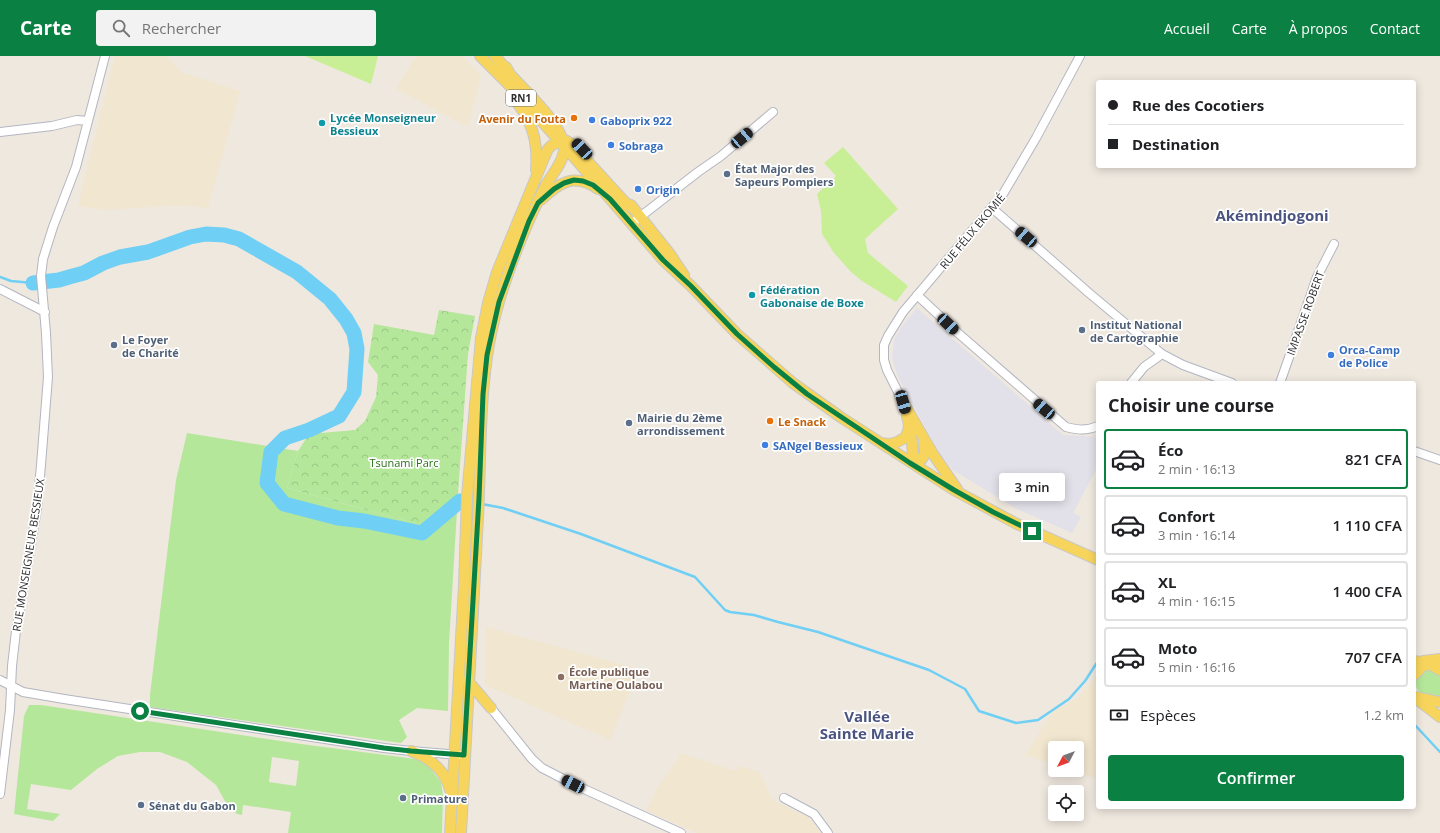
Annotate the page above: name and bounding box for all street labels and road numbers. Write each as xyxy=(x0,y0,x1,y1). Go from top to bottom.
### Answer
road number: RN1 xyxy=(506,90,536,106)
street label: RUE FÉLIX EKOMIÉ xyxy=(936,190,1008,272)
street label: IMPASSE ROBERT xyxy=(1283,269,1327,357)
street label: RUE MONSEIGNEUR BESSIEUX xyxy=(8,477,48,633)

